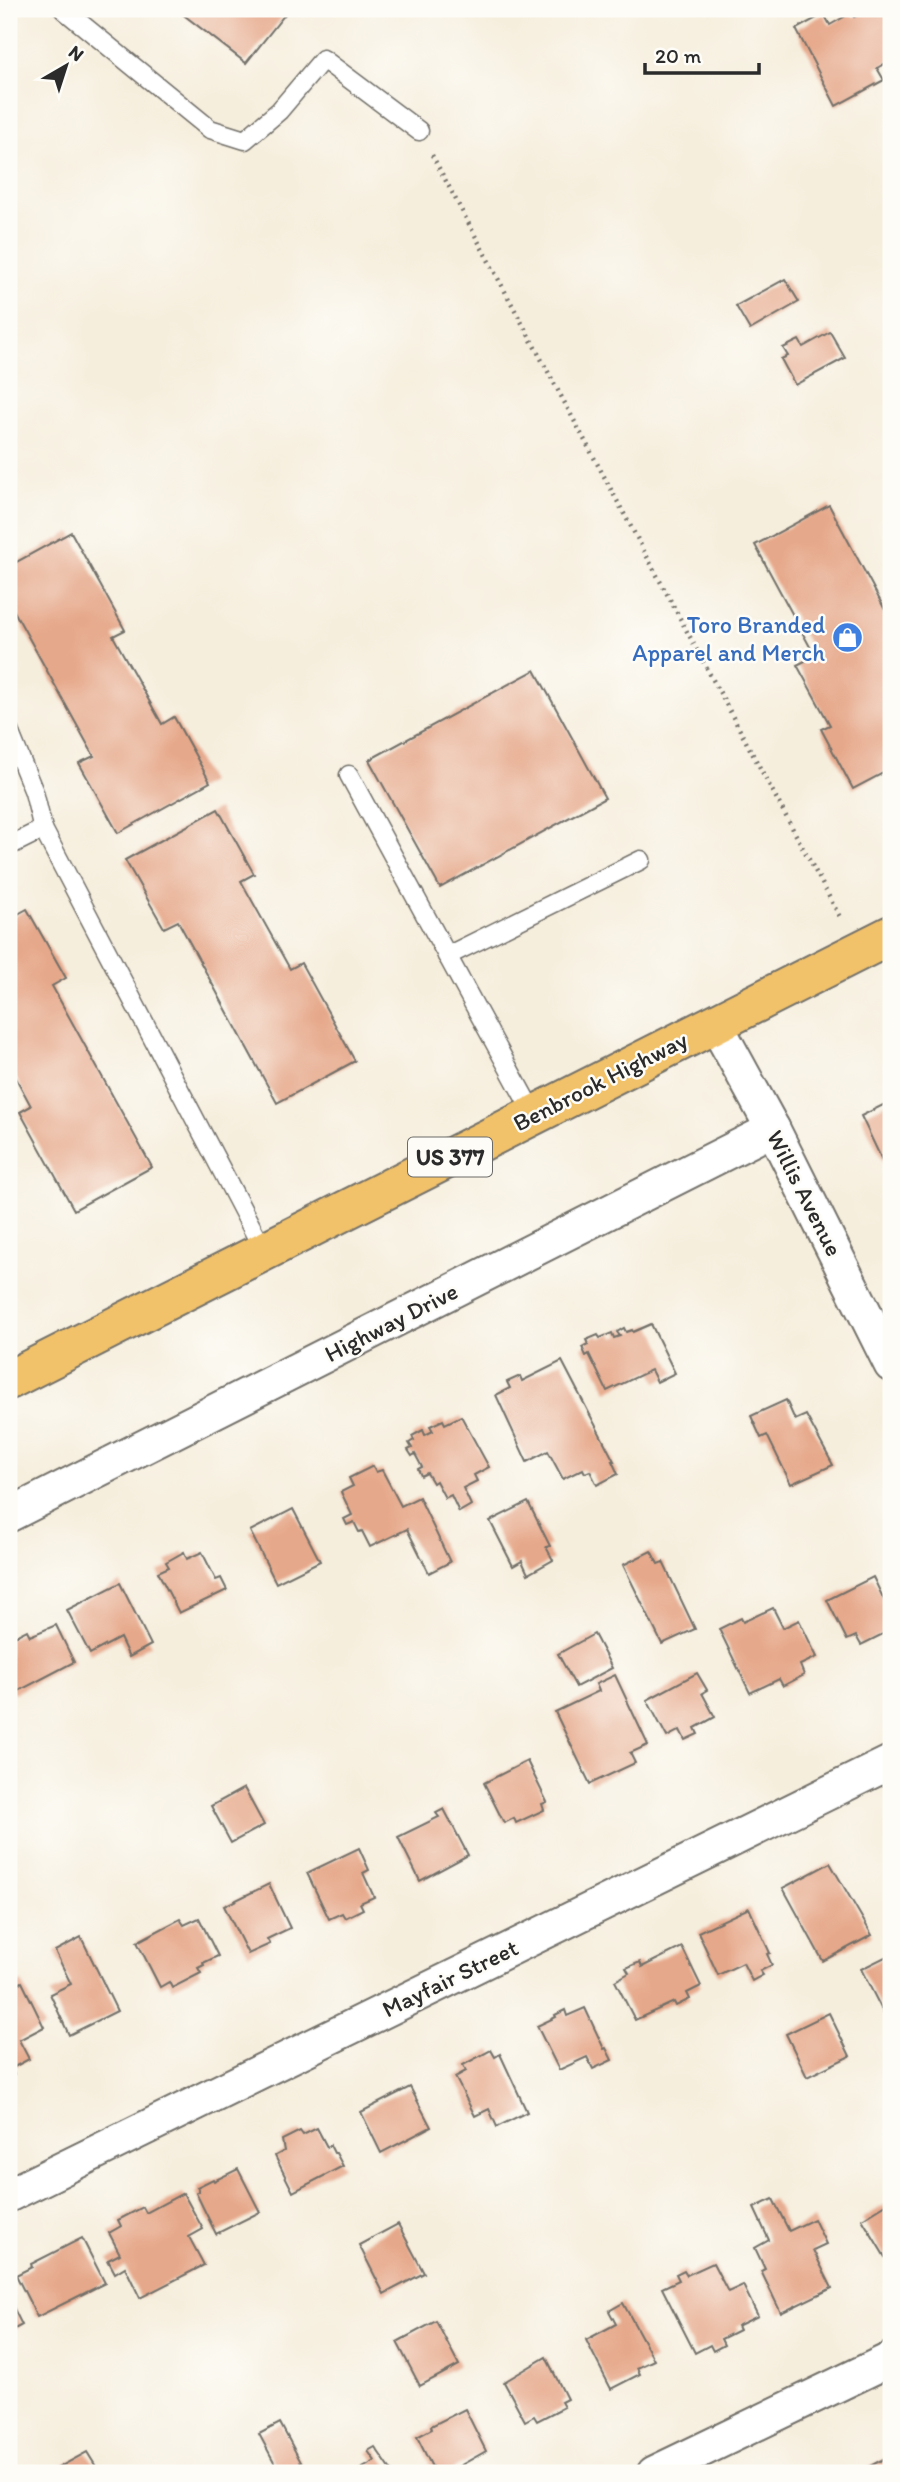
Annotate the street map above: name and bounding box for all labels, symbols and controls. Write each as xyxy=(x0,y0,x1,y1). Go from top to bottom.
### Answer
north arrow xyxy=(32,32,102,102)
scale bar xyxy=(645,32,758,76)
text: N xyxy=(64,40,89,66)
text: 20 m xyxy=(655,43,702,68)
place label: Toro Branded Apparel and Merch xyxy=(632,610,825,667)
shop icon: Toro Branded Apparel and Merch xyxy=(831,621,865,655)
street label: Benbrook Highway xyxy=(508,1025,692,1137)
street label: Willis Avenue xyxy=(761,1125,849,1261)
road number: US 377 xyxy=(408,1138,492,1176)
street label: Highway Drive xyxy=(319,1276,463,1368)
street label: Mayfair Street xyxy=(377,1933,523,2023)

